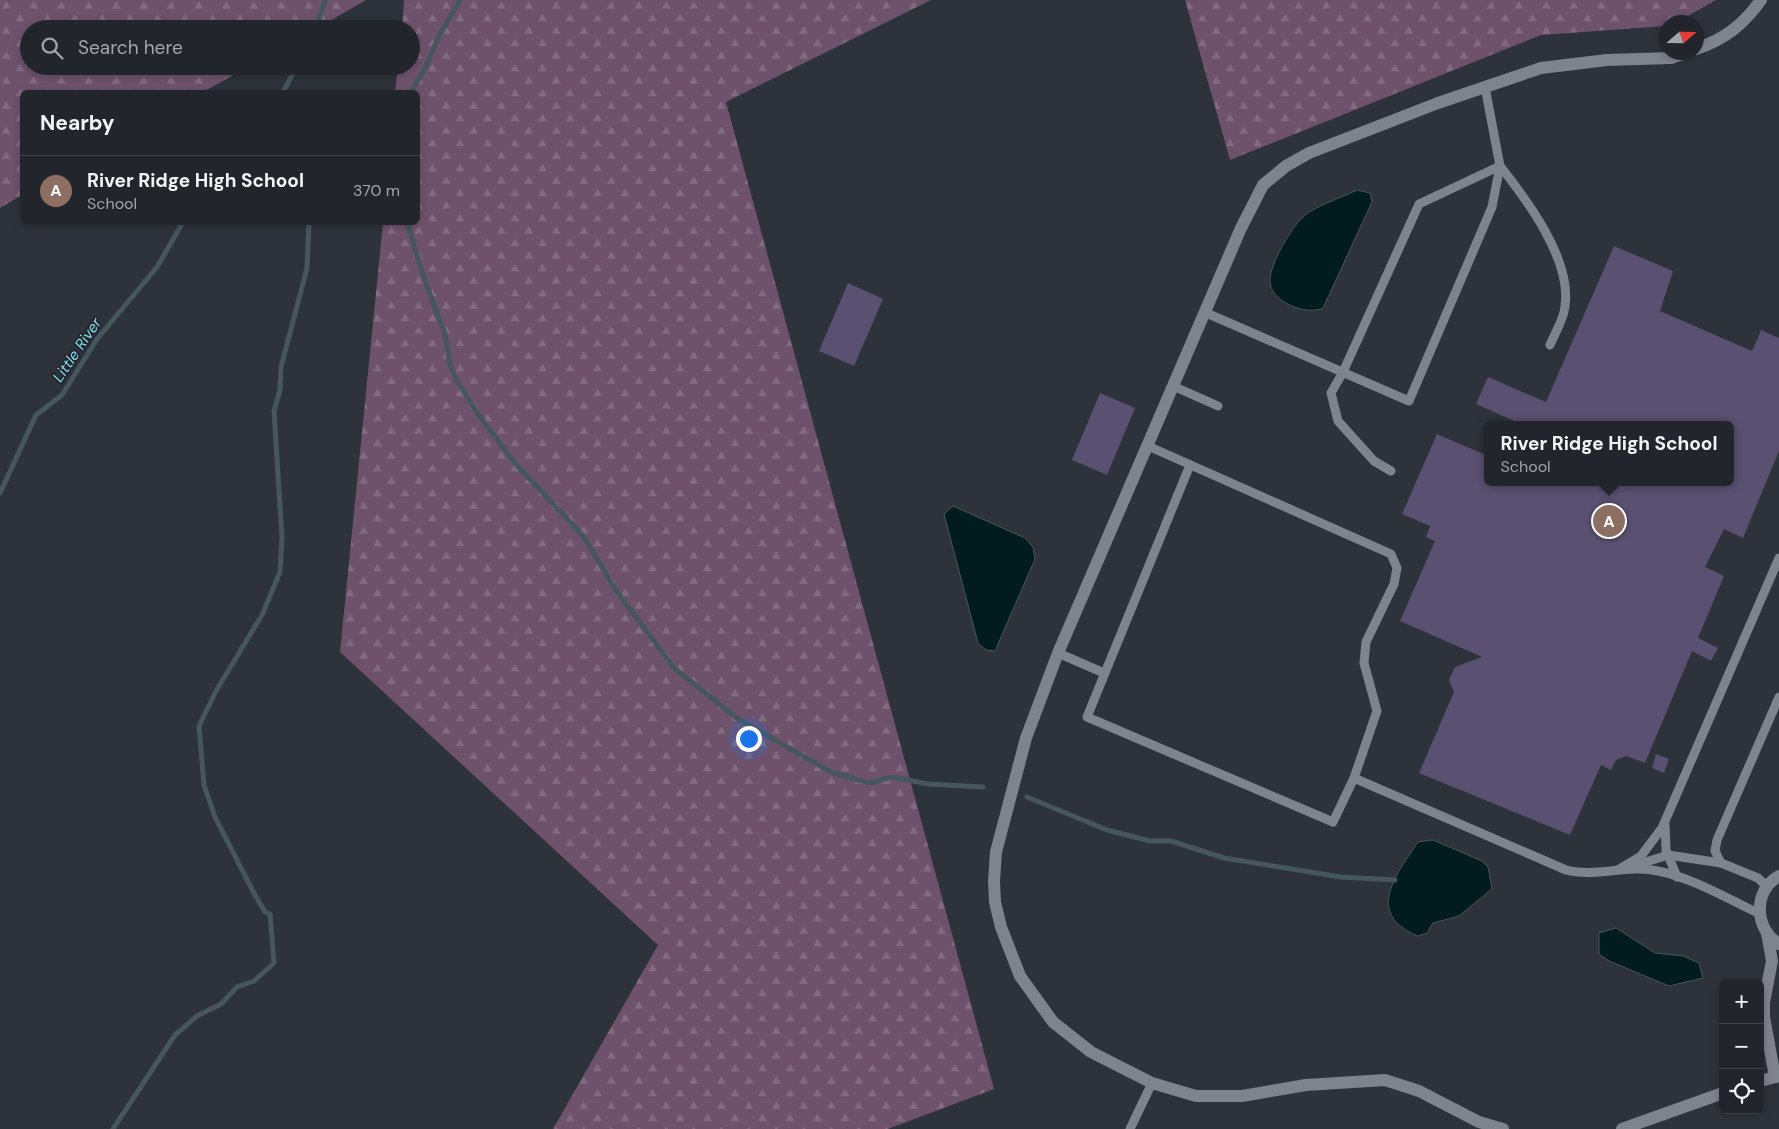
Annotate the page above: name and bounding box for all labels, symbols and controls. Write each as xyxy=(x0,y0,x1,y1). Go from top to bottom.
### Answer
north arrow xyxy=(1659,15,1704,60)
search box xyxy=(20,20,420,75)
icon: search xyxy=(38,34,66,62)
text: Search here xyxy=(78,35,183,60)
text: Nearby xyxy=(40,109,114,137)
text: River Ridge High School xyxy=(87,168,304,193)
text: A xyxy=(50,180,62,201)
text: 370 m xyxy=(353,180,400,201)
text: School xyxy=(87,193,137,214)
water label: Little River xyxy=(48,313,106,386)
popup xyxy=(1484,421,1734,486)
text: River Ridge High School xyxy=(1501,431,1717,456)
text: School xyxy=(1501,456,1551,477)
pin: A xyxy=(1593,502,1625,540)
your location xyxy=(736,726,762,752)
map controls xyxy=(1719,979,1764,1114)
button: + xyxy=(1719,979,1764,1024)
button: − xyxy=(1719,1024,1764,1069)
button: locate xyxy=(1719,1069,1764,1114)

